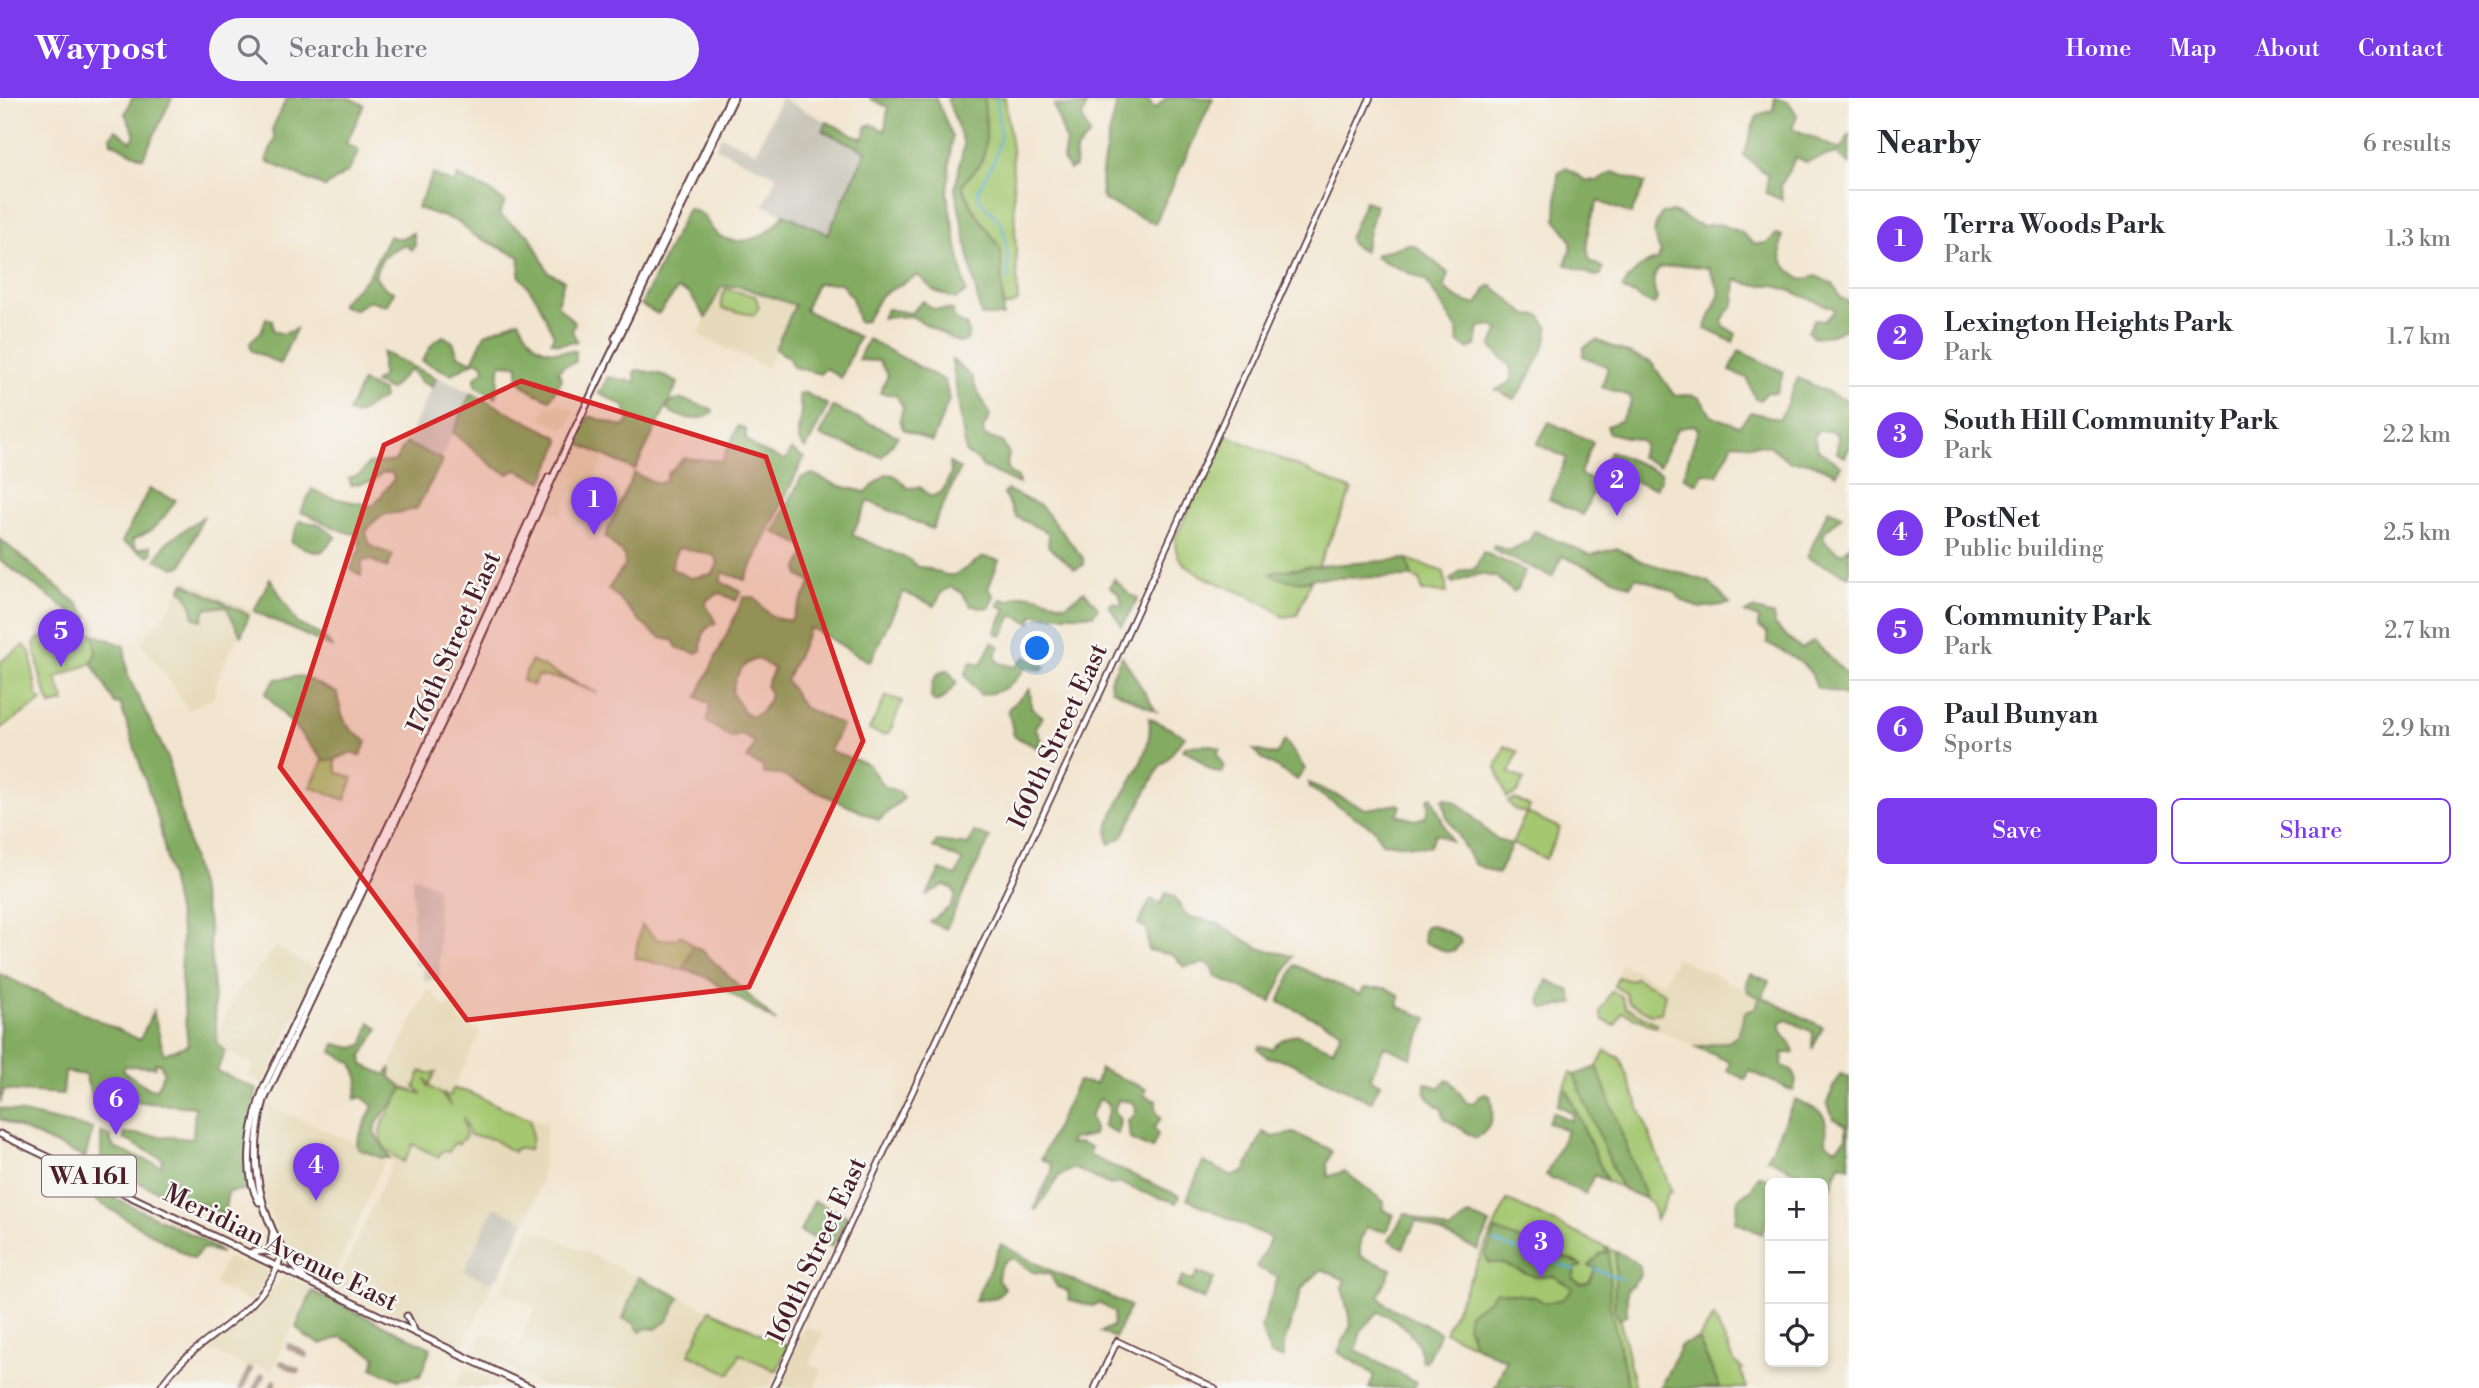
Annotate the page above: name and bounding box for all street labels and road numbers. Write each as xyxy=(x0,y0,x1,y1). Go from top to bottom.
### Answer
street label: 176th Street East xyxy=(399,546,508,739)
street label: 160th Street East xyxy=(1001,638,1115,835)
street label: 160th Street East xyxy=(760,1152,874,1349)
road number: WA 161 xyxy=(42,1156,136,1196)
street label: Meridian Avenue East xyxy=(158,1177,403,1319)

